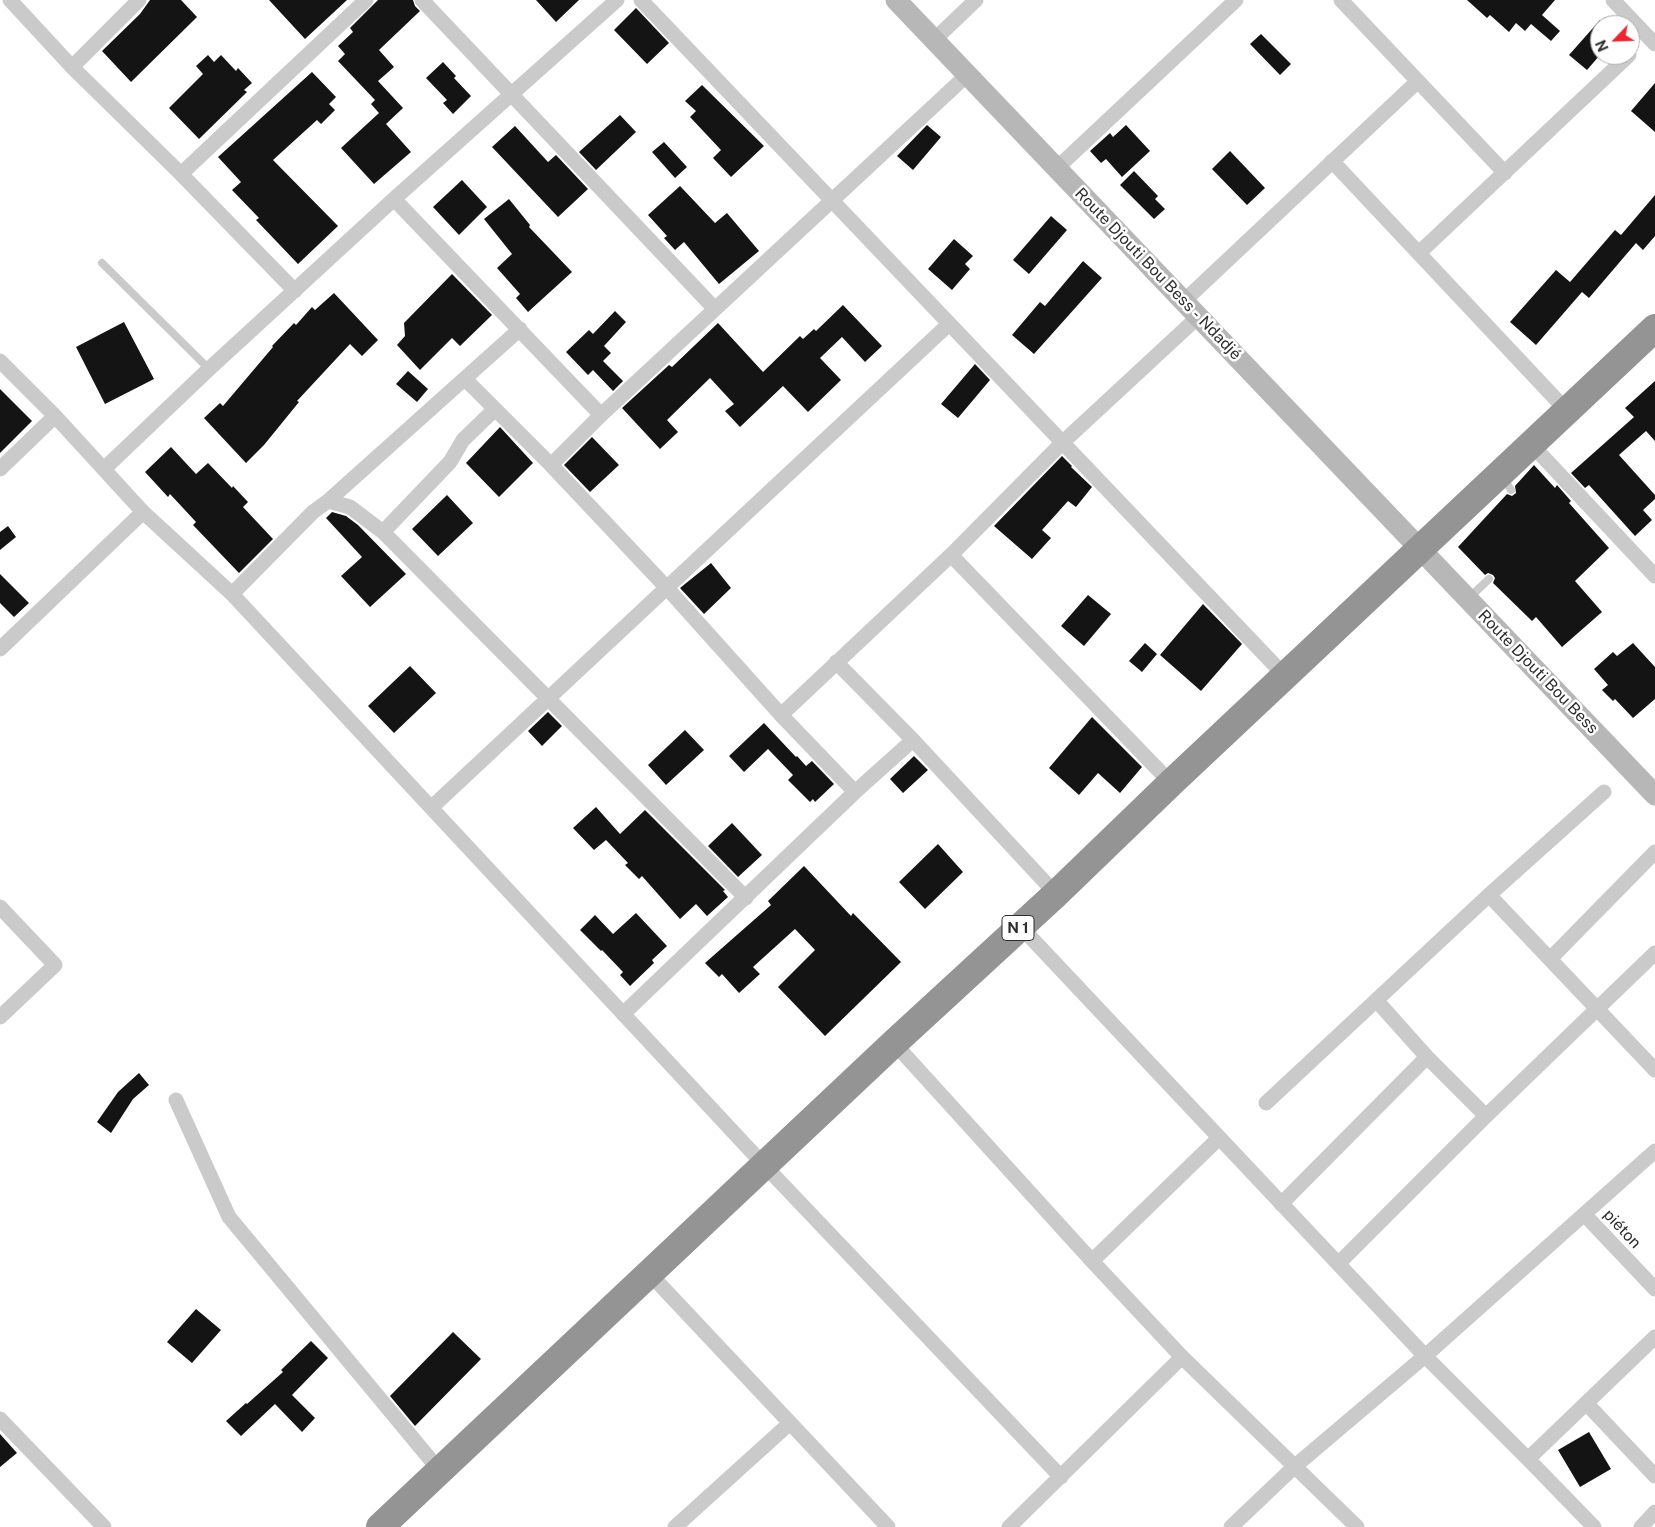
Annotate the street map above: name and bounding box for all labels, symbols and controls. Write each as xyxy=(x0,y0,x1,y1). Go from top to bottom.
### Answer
north arrow xyxy=(1590,15,1640,65)
text: N xyxy=(1593,37,1612,54)
street label: Route Djouti Bou Bess - Ndadjé xyxy=(1071,184,1245,364)
street label: Route Djouti Bou Bess xyxy=(1474,606,1602,738)
road number: N 1 xyxy=(1002,916,1034,940)
street label: piéton xyxy=(1599,1205,1645,1253)

